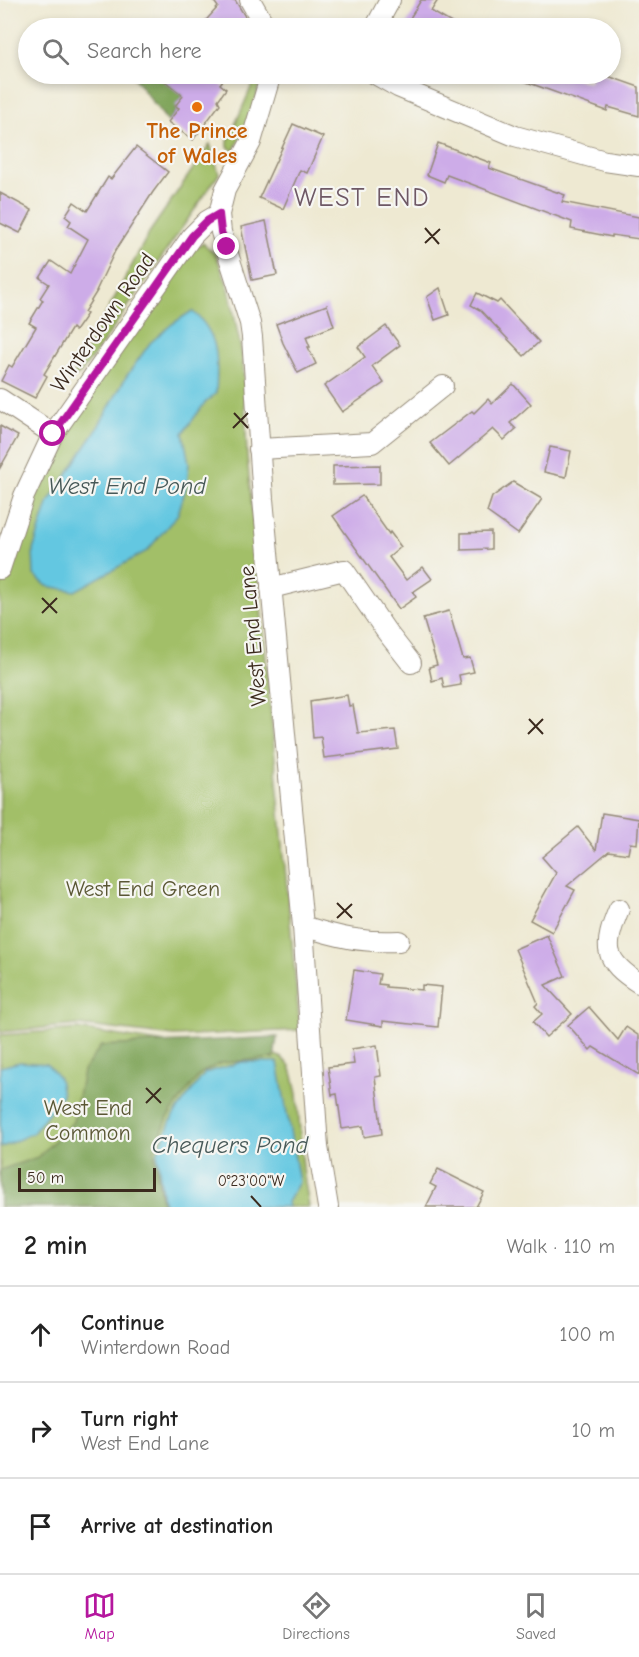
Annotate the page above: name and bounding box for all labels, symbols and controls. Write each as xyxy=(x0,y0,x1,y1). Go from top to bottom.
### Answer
search box xyxy=(18,18,621,84)
icon: search xyxy=(39,35,72,68)
text: Search here xyxy=(87,38,202,64)
marker: The Prince of Wales xyxy=(190,100,204,114)
place label: The Prince of Wales xyxy=(146,118,248,169)
district label: WEST END xyxy=(294,183,430,213)
route end xyxy=(213,233,239,259)
street label: Winterdown Road xyxy=(45,248,161,397)
route start xyxy=(39,420,65,446)
water label: West End Pond xyxy=(48,472,207,500)
street label: West End Lane xyxy=(234,565,272,707)
park label: West End Green xyxy=(66,876,220,902)
park label: West End Common xyxy=(44,1095,132,1146)
water label: Chequers Pond xyxy=(152,1131,310,1159)
scale bar xyxy=(18,1165,156,1192)
text: 50 m xyxy=(27,1169,64,1187)
text: 0°23'00"W xyxy=(218,1172,284,1190)
text: 2 min xyxy=(24,1231,87,1261)
text: Walk · 110 m xyxy=(507,1235,615,1258)
text: Continue xyxy=(81,1310,164,1336)
icon: ahead xyxy=(24,1318,57,1351)
text: 100 m xyxy=(560,1323,615,1346)
text: Winterdown Road xyxy=(81,1336,230,1359)
text: Turn right xyxy=(81,1406,178,1432)
icon: right xyxy=(24,1414,57,1447)
text: 10 m xyxy=(572,1419,615,1442)
text: West End Lane xyxy=(81,1432,209,1455)
icon: arrive xyxy=(24,1510,57,1543)
text: Arrive at destination xyxy=(81,1513,273,1539)
tab: Map xyxy=(83,1589,116,1643)
tab: Directions xyxy=(282,1589,350,1643)
tab: Saved xyxy=(516,1589,556,1643)

